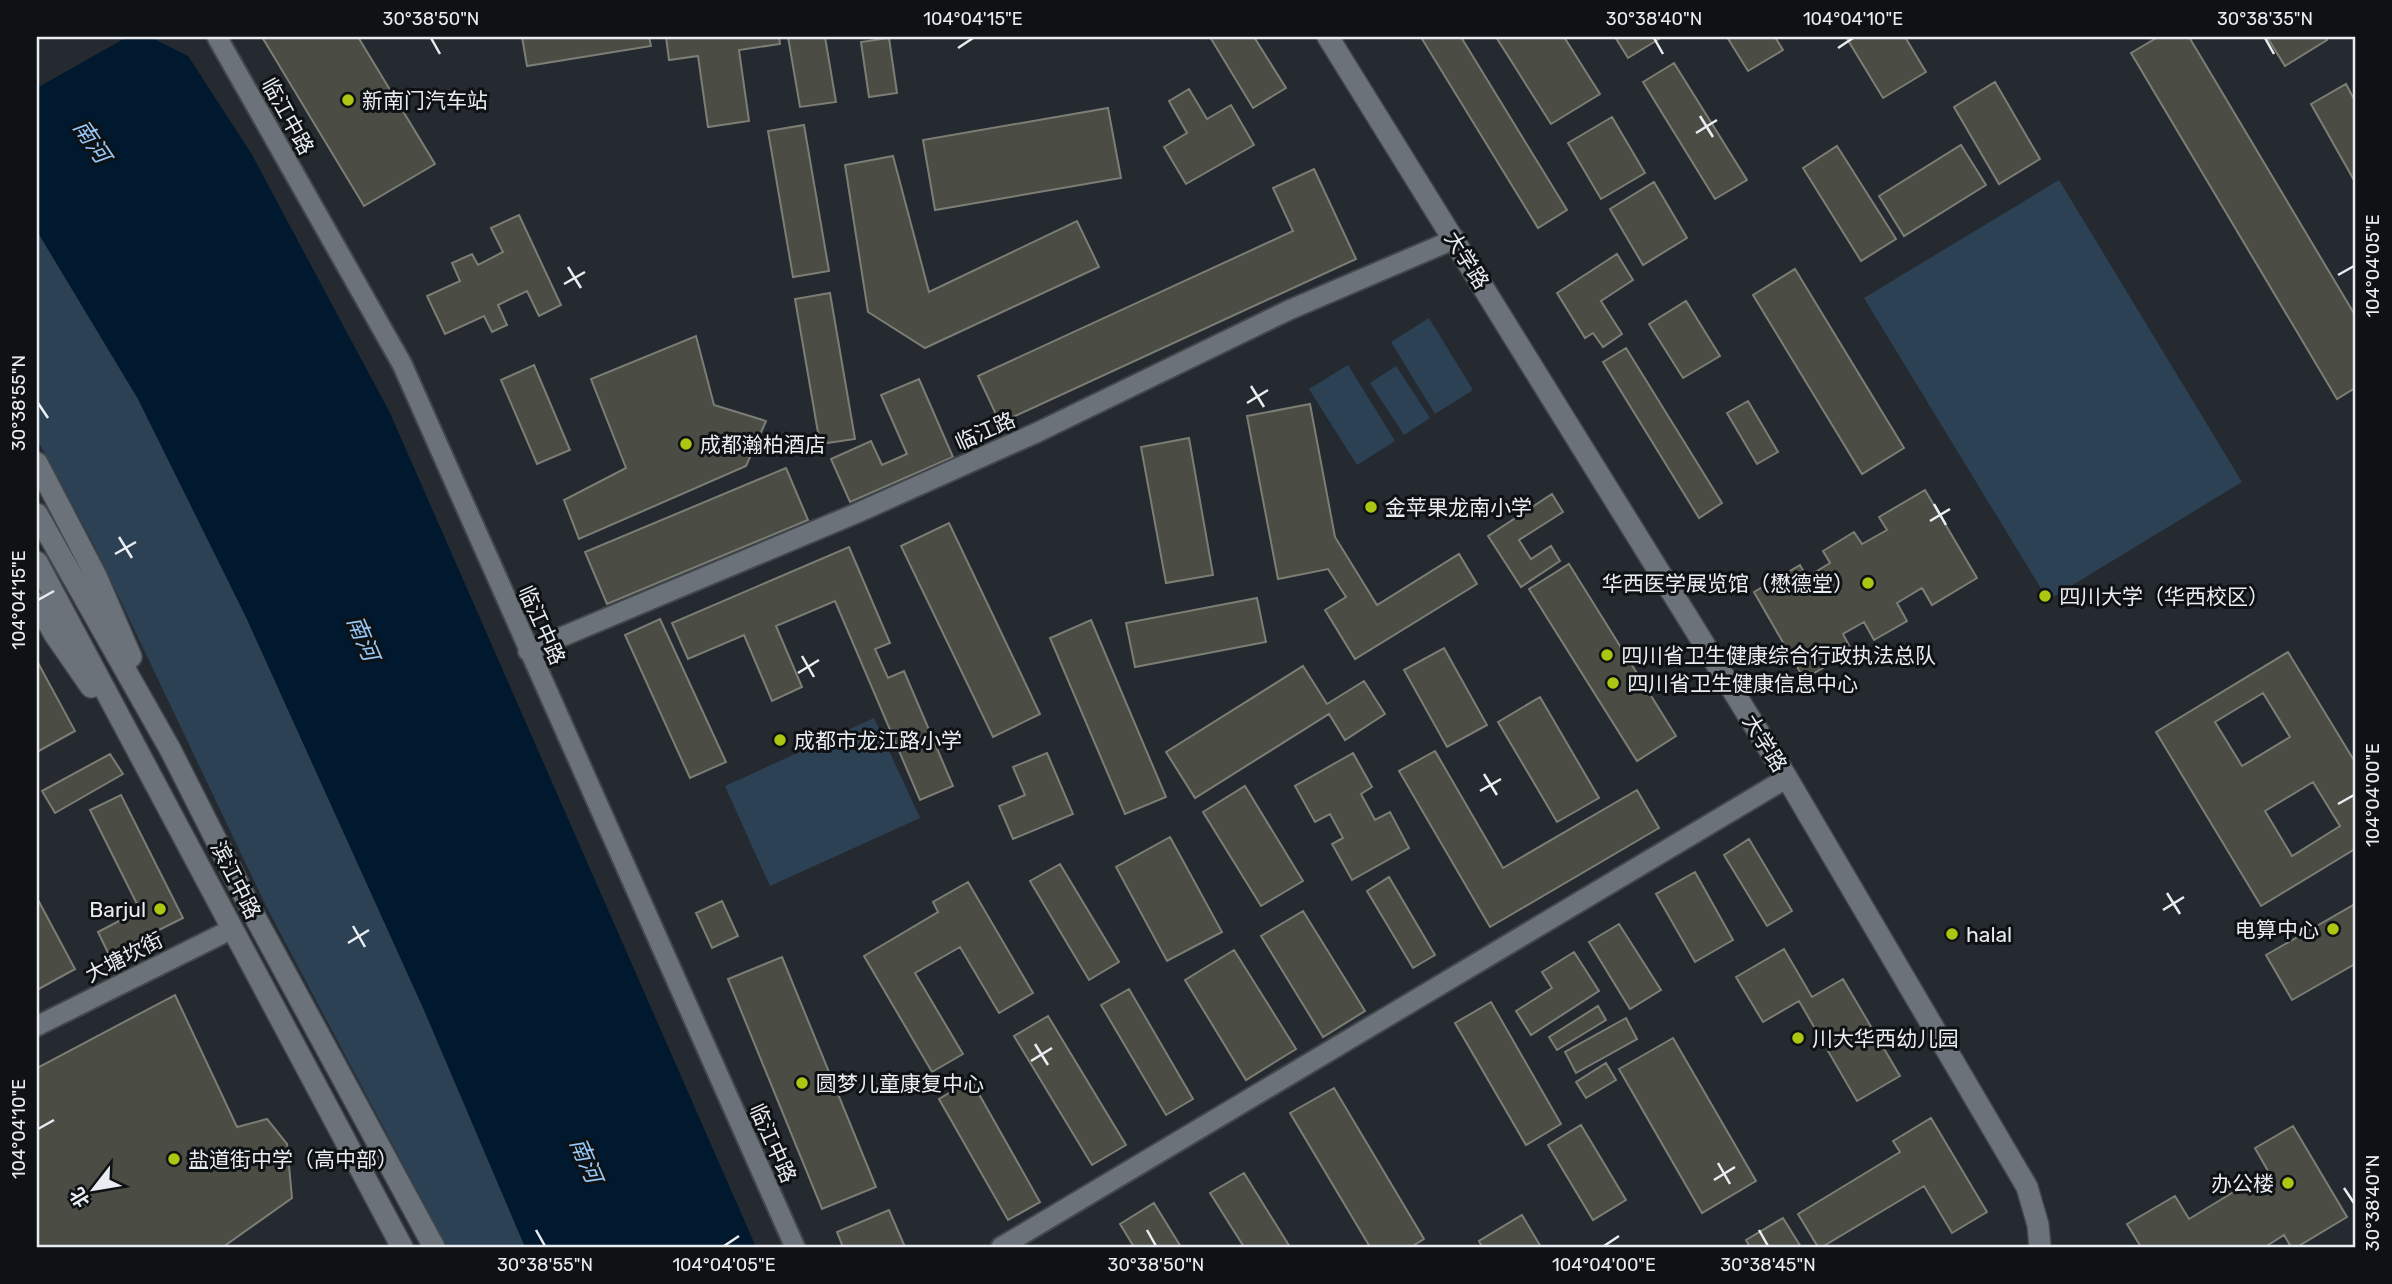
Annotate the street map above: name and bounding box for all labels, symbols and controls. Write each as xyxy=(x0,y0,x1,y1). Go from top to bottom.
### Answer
text: 30°38'50"N xyxy=(383,8,479,30)
text: 104°04'15"E xyxy=(923,8,1023,30)
text: 30°38'40"N xyxy=(1606,8,1702,30)
text: 104°04'10"E xyxy=(1803,8,1903,30)
text: 30°38'35"N xyxy=(2217,8,2313,30)
street label: 临江中路 xyxy=(257,73,319,159)
place label: 新南门汽车站 xyxy=(362,88,488,113)
marker: 新南门汽车站 xyxy=(340,92,356,108)
water label: 南河 xyxy=(68,114,119,171)
text: 104°04'05"E xyxy=(2362,214,2384,318)
street label: 大学路 xyxy=(1440,227,1494,293)
text: 30°38'55"N xyxy=(8,355,30,451)
street label: 临江路 xyxy=(951,407,1019,455)
place label: 成都瀚柏酒店 xyxy=(700,432,826,457)
marker: 成都瀚柏酒店 xyxy=(678,436,694,452)
place label: 金苹果龙南小学 xyxy=(1385,495,1532,520)
marker: 金苹果龙南小学 xyxy=(1363,499,1379,515)
text: 104°04'15"E xyxy=(8,550,30,650)
place label: 华西医学展览馆（懋德堂） xyxy=(1602,571,1854,596)
marker: 华西医学展览馆（懋德堂） xyxy=(1860,575,1876,591)
street label: 临江中路 xyxy=(513,582,571,668)
place label: 四川大学（华西校区） xyxy=(2059,584,2269,609)
marker: 四川大学（华西校区） xyxy=(2037,588,2053,604)
water label: 南河 xyxy=(341,611,386,668)
place label: 四川省卫生健康综合行政执法总队 xyxy=(1621,643,1936,668)
marker: 四川省卫生健康综合行政执法总队 xyxy=(1599,647,1615,663)
place label: 四川省卫生健康信息中心 xyxy=(1627,671,1858,696)
marker: 四川省卫生健康信息中心 xyxy=(1605,675,1621,691)
street label: 大学路 xyxy=(1738,710,1792,776)
place label: 成都市龙江路小学 xyxy=(794,728,962,753)
marker: 成都市龙江路小学 xyxy=(772,732,788,748)
text: 104°04'00"E xyxy=(2362,743,2384,847)
street label: 滨江中路 xyxy=(206,837,266,923)
place label: Barjul xyxy=(89,897,146,922)
marker: Barjul xyxy=(152,901,168,917)
place label: 电算中心 xyxy=(2235,917,2319,942)
marker: 电算中心 xyxy=(2325,921,2341,937)
place label: halal xyxy=(1966,922,2012,947)
marker: halal xyxy=(1944,926,1960,942)
street label: 大塘坎街 xyxy=(81,927,167,987)
place label: 川大华西幼儿园 xyxy=(1812,1026,1959,1051)
marker: 川大华西幼儿园 xyxy=(1790,1030,1806,1046)
place label: 圆梦儿童康复中心 xyxy=(816,1071,984,1096)
marker: 圆梦儿童康复中心 xyxy=(794,1075,810,1091)
text: 104°04'10"E xyxy=(8,1079,30,1179)
street label: 临江中路 xyxy=(744,1100,802,1186)
water label: 南河 xyxy=(564,1133,609,1190)
place label: 盐道街中学（高中部） xyxy=(188,1147,398,1172)
marker: 盐道街中学（高中部） xyxy=(166,1151,182,1167)
north arrow xyxy=(60,1154,130,1224)
text: 30°38'40"N xyxy=(2362,1155,2384,1251)
place label: 办公楼 xyxy=(2211,1171,2274,1196)
marker: 办公楼 xyxy=(2280,1175,2296,1191)
text: 北 xyxy=(65,1183,95,1212)
text: 30°38'55"N xyxy=(497,1254,593,1276)
text: 104°04'05"E xyxy=(672,1254,776,1276)
text: 30°38'50"N xyxy=(1108,1254,1204,1276)
text: 104°04'00"E xyxy=(1552,1254,1656,1276)
text: 30°38'45"N xyxy=(1720,1254,1816,1276)

